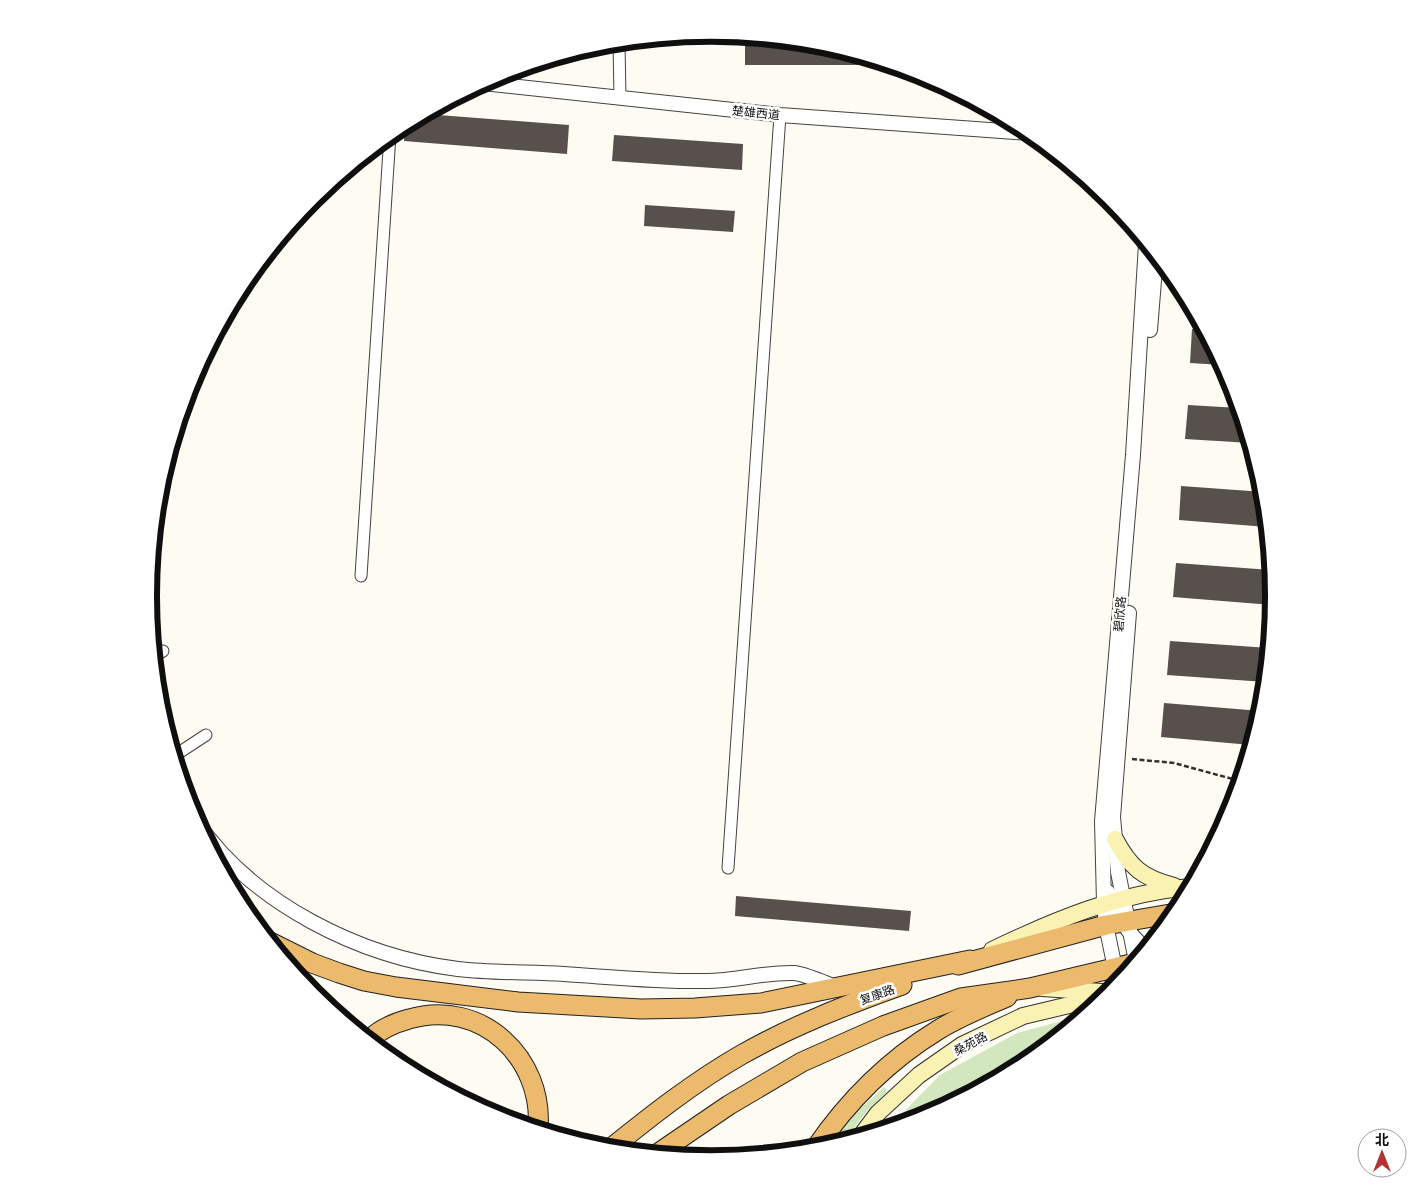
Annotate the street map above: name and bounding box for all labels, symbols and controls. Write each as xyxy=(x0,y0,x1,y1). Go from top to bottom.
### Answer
street label: 楚雄西道 xyxy=(731,102,781,122)
street label: 碧欣路 xyxy=(1109,595,1129,633)
street label: 复康路 xyxy=(857,980,897,1008)
street label: 桑苑路 xyxy=(950,1027,990,1059)
north arrow xyxy=(1357,1128,1407,1178)
text: 北 xyxy=(1375,1130,1389,1149)

